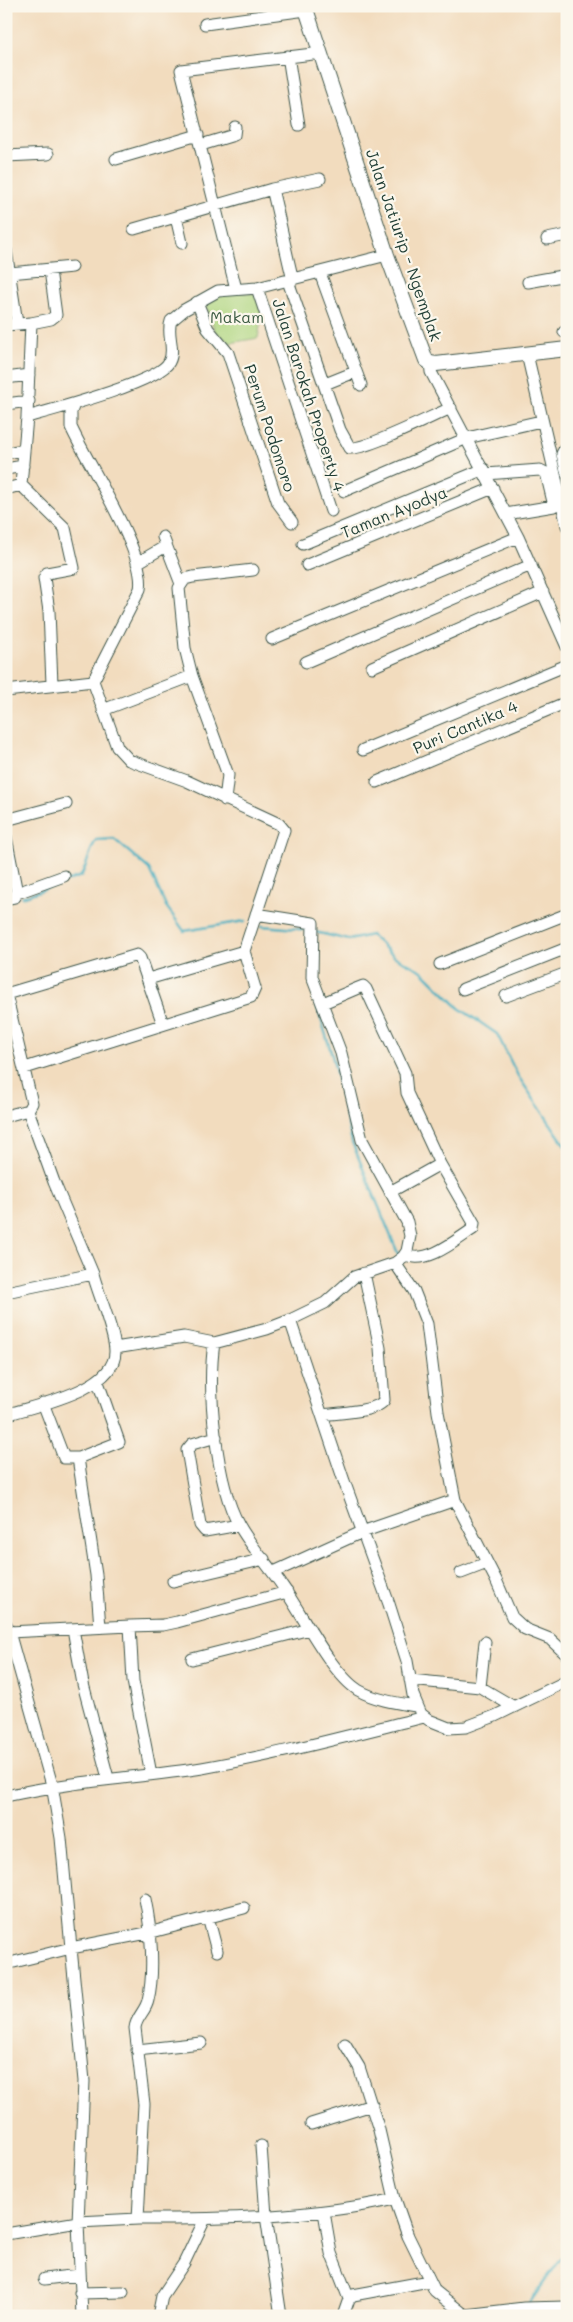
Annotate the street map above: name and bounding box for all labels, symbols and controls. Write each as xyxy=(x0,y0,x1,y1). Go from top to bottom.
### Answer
street label: Jalan Jatiurip - Ngemplak xyxy=(362,146,447,344)
street label: Jalan Barokah Property 4 xyxy=(268,296,351,495)
park label: Makam xyxy=(210,306,264,327)
street label: Perum Podomoro xyxy=(240,361,301,494)
street label: Taman Ayodya xyxy=(338,481,450,542)
street label: Puri Cantika 4 xyxy=(409,695,521,758)

